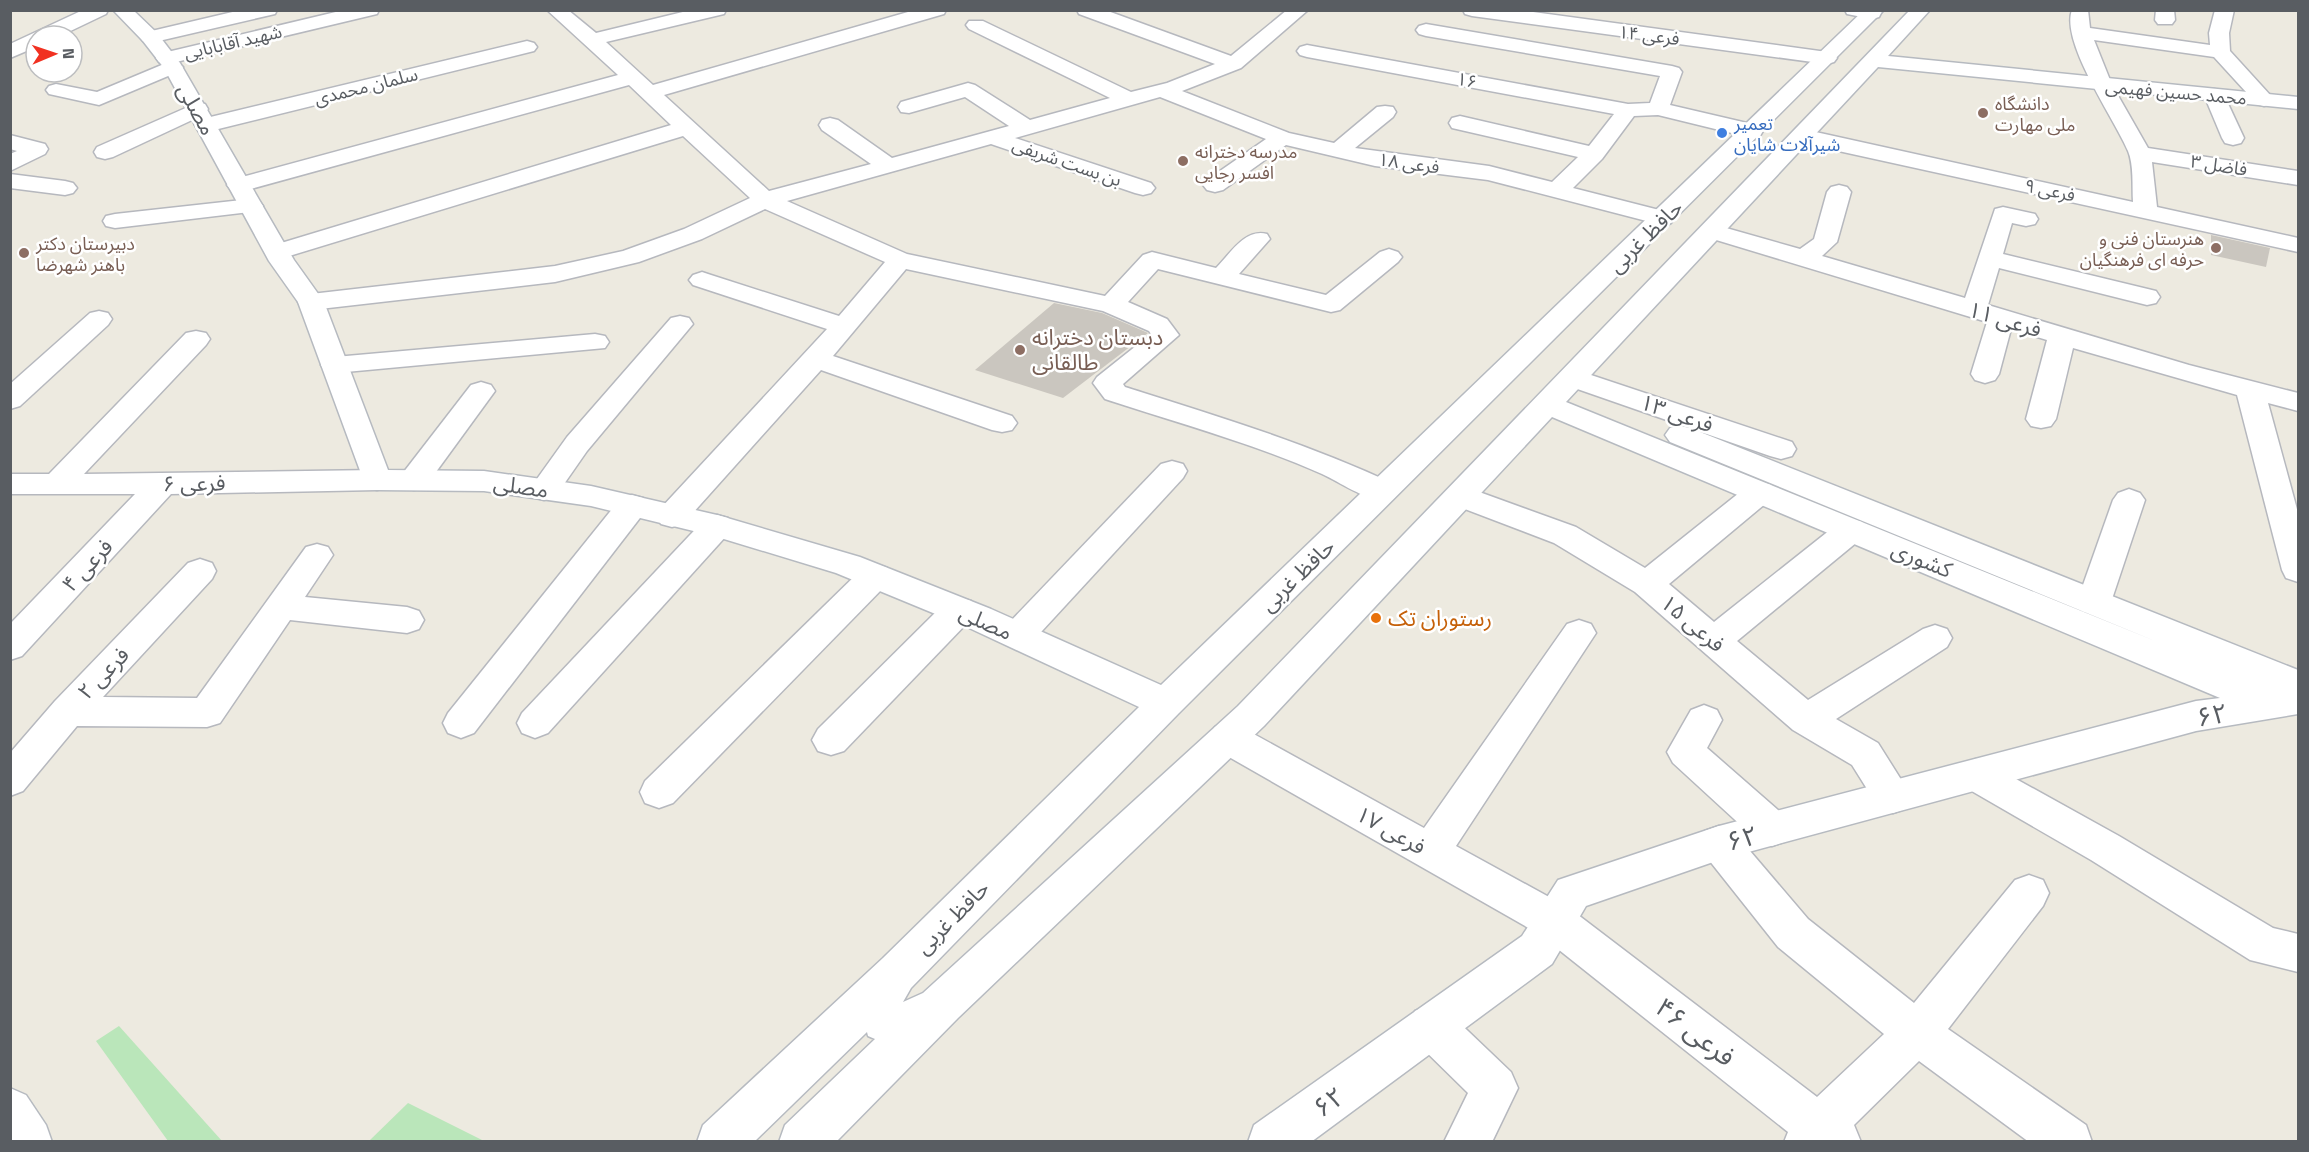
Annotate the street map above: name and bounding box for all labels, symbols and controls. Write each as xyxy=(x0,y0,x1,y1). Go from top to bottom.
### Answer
street label: شهید آقابابایی xyxy=(181,18,285,66)
street label: فرعی ۱۴ xyxy=(1617,18,1681,52)
north arrow xyxy=(24,24,84,84)
text: N xyxy=(57,48,81,59)
street label: سلمان محمدی xyxy=(311,60,421,112)
street label: ۱۶ xyxy=(1455,65,1479,95)
street label: محمد حسین فهیمی xyxy=(2104,72,2248,112)
street label: مصلی xyxy=(169,77,225,141)
place label: دانشگاه ملی مهارت xyxy=(1995,90,2075,138)
marker: دانشگاه ملی مهارت xyxy=(1976,106,1990,120)
place label: تعمیر شیرآلات شایان xyxy=(1733,110,1840,158)
marker: تعمیر شیرآلات شایان xyxy=(1715,126,1729,140)
street label: بن بست شریفی xyxy=(1009,131,1125,193)
place label: مدرسه دخترانه افسر رجایی xyxy=(1195,138,1297,186)
street label: فرعی ۱۸ xyxy=(1377,145,1441,181)
street label: فاضل ۳ xyxy=(2189,147,2249,183)
marker: مدرسه دخترانه افسر رجایی xyxy=(1176,154,1190,168)
street label: فرعی ۹ xyxy=(2022,171,2078,209)
street label: حافظ غربی xyxy=(1600,191,1690,281)
place label: هنرستان فنی و حرفه ای فرهنگیان xyxy=(2080,225,2204,273)
place label: دبیرستان دکتر باهنر شهرضا xyxy=(35,230,135,278)
marker: هنرستان فنی و حرفه ای فرهنگیان xyxy=(2209,241,2223,255)
marker: دبیرستان دکتر باهنر شهرضا xyxy=(17,246,31,260)
street label: فرعی ۱۱ xyxy=(1964,292,2046,346)
place label: دبستان دخترانه طالقانی xyxy=(1032,320,1163,379)
marker: دبستان دخترانه طالقانی xyxy=(1013,343,1027,357)
street label: فرعی ۱۳ xyxy=(1636,385,1718,441)
street label: فرعی ۶ xyxy=(162,465,226,501)
street label: مصلی xyxy=(491,465,551,507)
street label: فرعی ۴ xyxy=(53,530,121,600)
street label: حافظ غربی xyxy=(1252,530,1342,620)
street label: کشوری xyxy=(1886,531,1958,587)
street label: فرعی ۱۵ xyxy=(1653,586,1733,660)
street label: مصلی xyxy=(954,595,1018,649)
place label: رستوران تک xyxy=(1388,601,1492,635)
marker: رستوران تک xyxy=(1369,611,1383,625)
street label: فرعی ۲ xyxy=(69,639,137,707)
street label: ۶۲ xyxy=(2193,691,2231,737)
street label: فرعی ۱۷ xyxy=(1350,797,1432,863)
street label: ۶۲ xyxy=(1722,813,1762,861)
street label: حافظ غربی xyxy=(907,872,997,962)
street label: فرعی ۴۶ xyxy=(1647,986,1745,1076)
street label: ۶۲ xyxy=(1303,1075,1353,1127)

